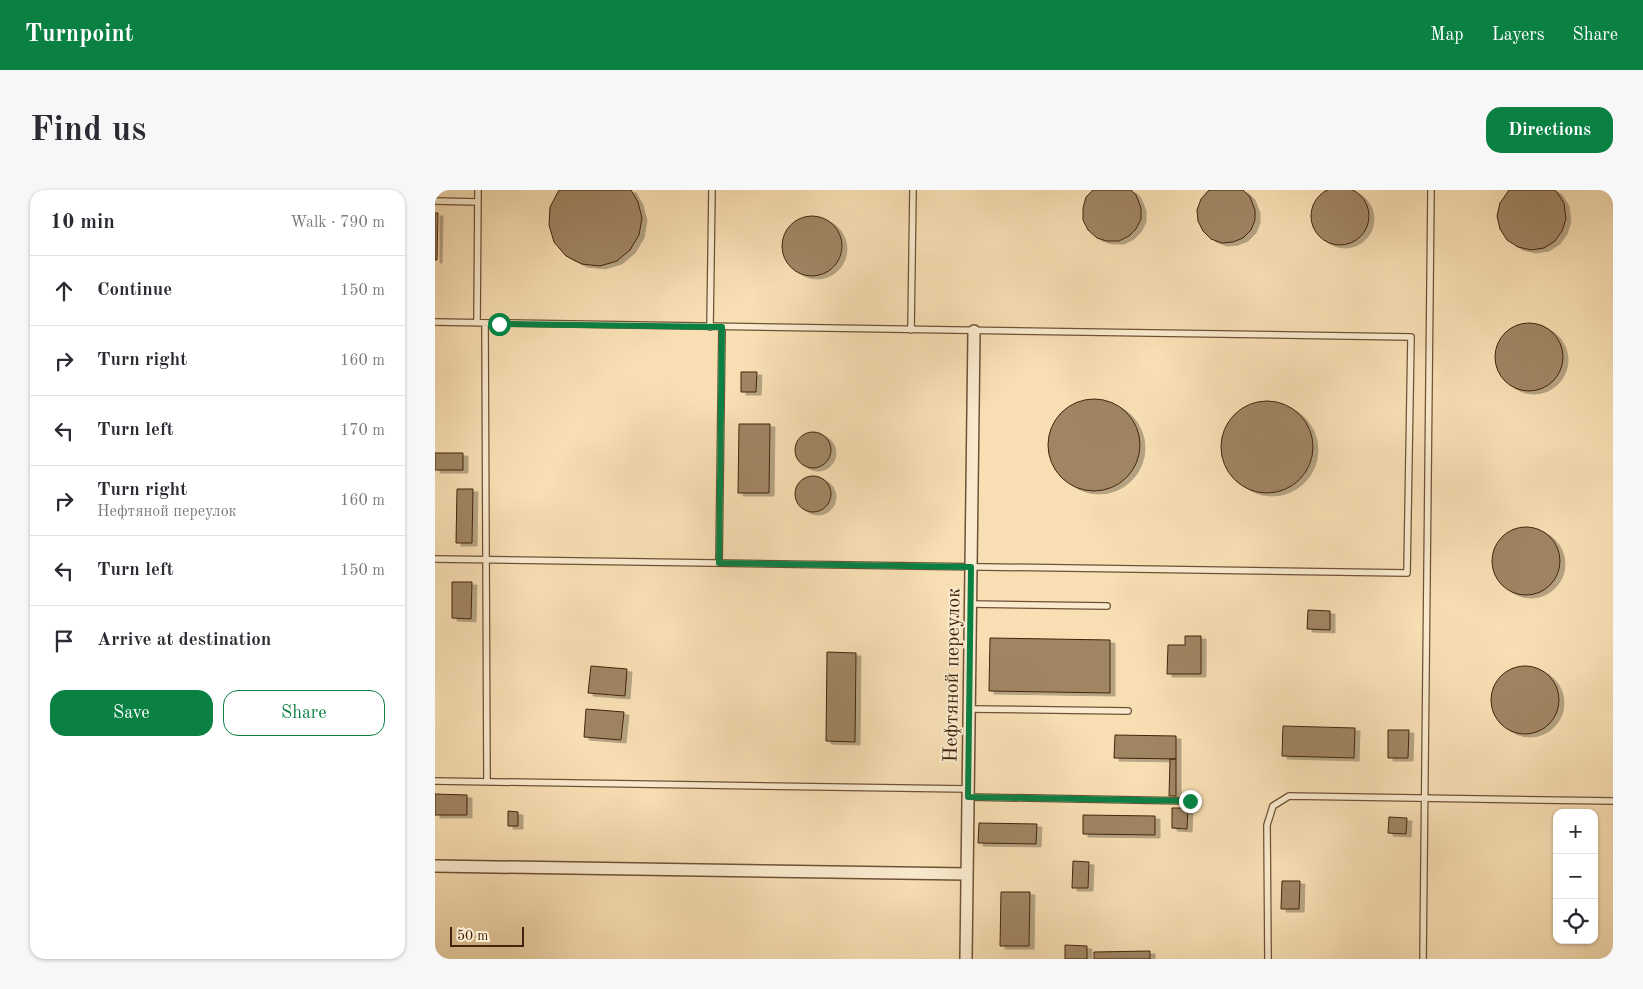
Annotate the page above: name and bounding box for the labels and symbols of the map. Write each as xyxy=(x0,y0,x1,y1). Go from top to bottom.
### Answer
route start xyxy=(488,313,511,336)
street label: Нефтяной переулок xyxy=(941,588,965,762)
route end xyxy=(1179,790,1202,813)
scale bar xyxy=(450,924,524,947)

